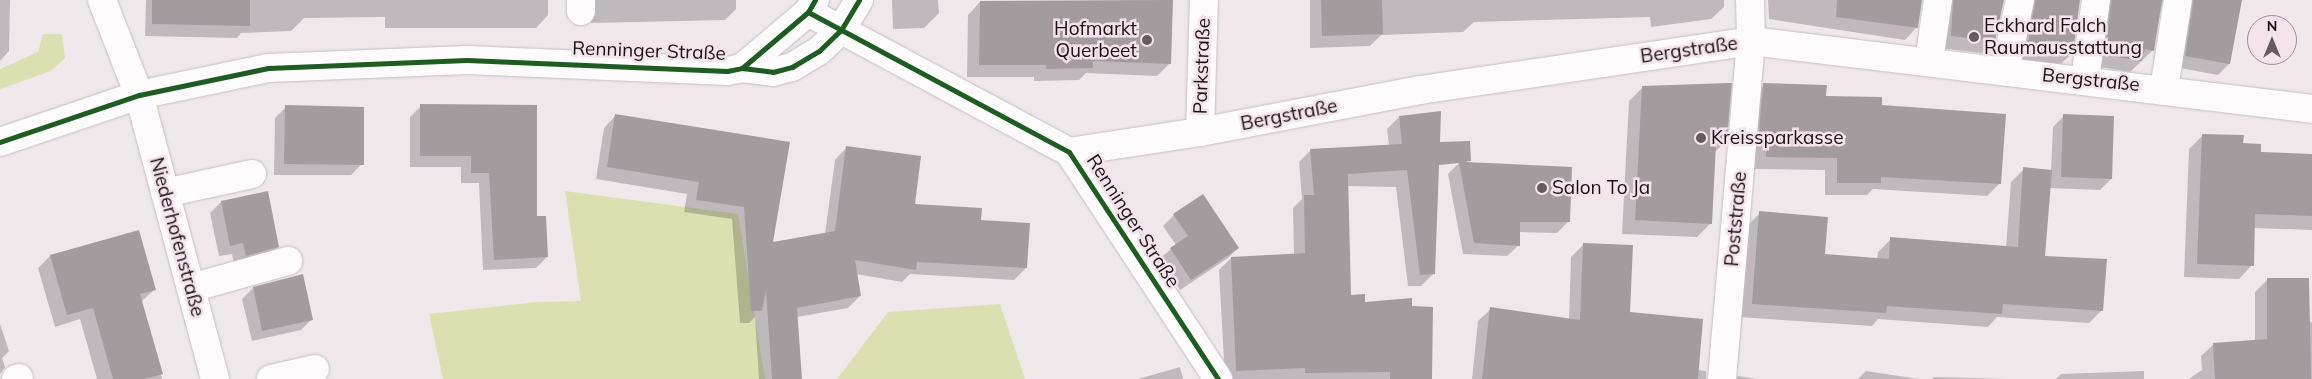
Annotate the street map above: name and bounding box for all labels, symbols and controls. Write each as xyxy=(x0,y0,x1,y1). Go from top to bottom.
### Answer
place label: Eckhard Falch Raumausstattung xyxy=(1984,15,2142,59)
north arrow xyxy=(2247,15,2297,65)
street label: Parkstraße xyxy=(1189,17,1215,115)
text: N xyxy=(2267,17,2277,35)
place label: Hofmarkt Querbeet xyxy=(1054,18,1137,62)
marker: Eckhard Falch Raumausstattung xyxy=(1968,31,1980,43)
street label: Bergstraße xyxy=(1639,32,1739,68)
marker: Hofmarkt Querbeet xyxy=(1141,34,1153,46)
street label: Renninger Straße xyxy=(572,37,726,65)
street label: Bergstraße xyxy=(2041,64,2141,96)
street label: Bergstraße xyxy=(1239,94,1339,136)
place label: Kreissparkasse xyxy=(1711,127,1843,149)
marker: Kreissparkasse xyxy=(1695,132,1707,144)
street label: Renninger Straße xyxy=(1082,150,1184,292)
street label: Niederhofenstraße xyxy=(145,155,209,319)
street label: Poststraße xyxy=(1720,171,1752,267)
place label: Salon To Ja xyxy=(1552,177,1650,199)
marker: Salon To Ja xyxy=(1536,182,1548,194)

